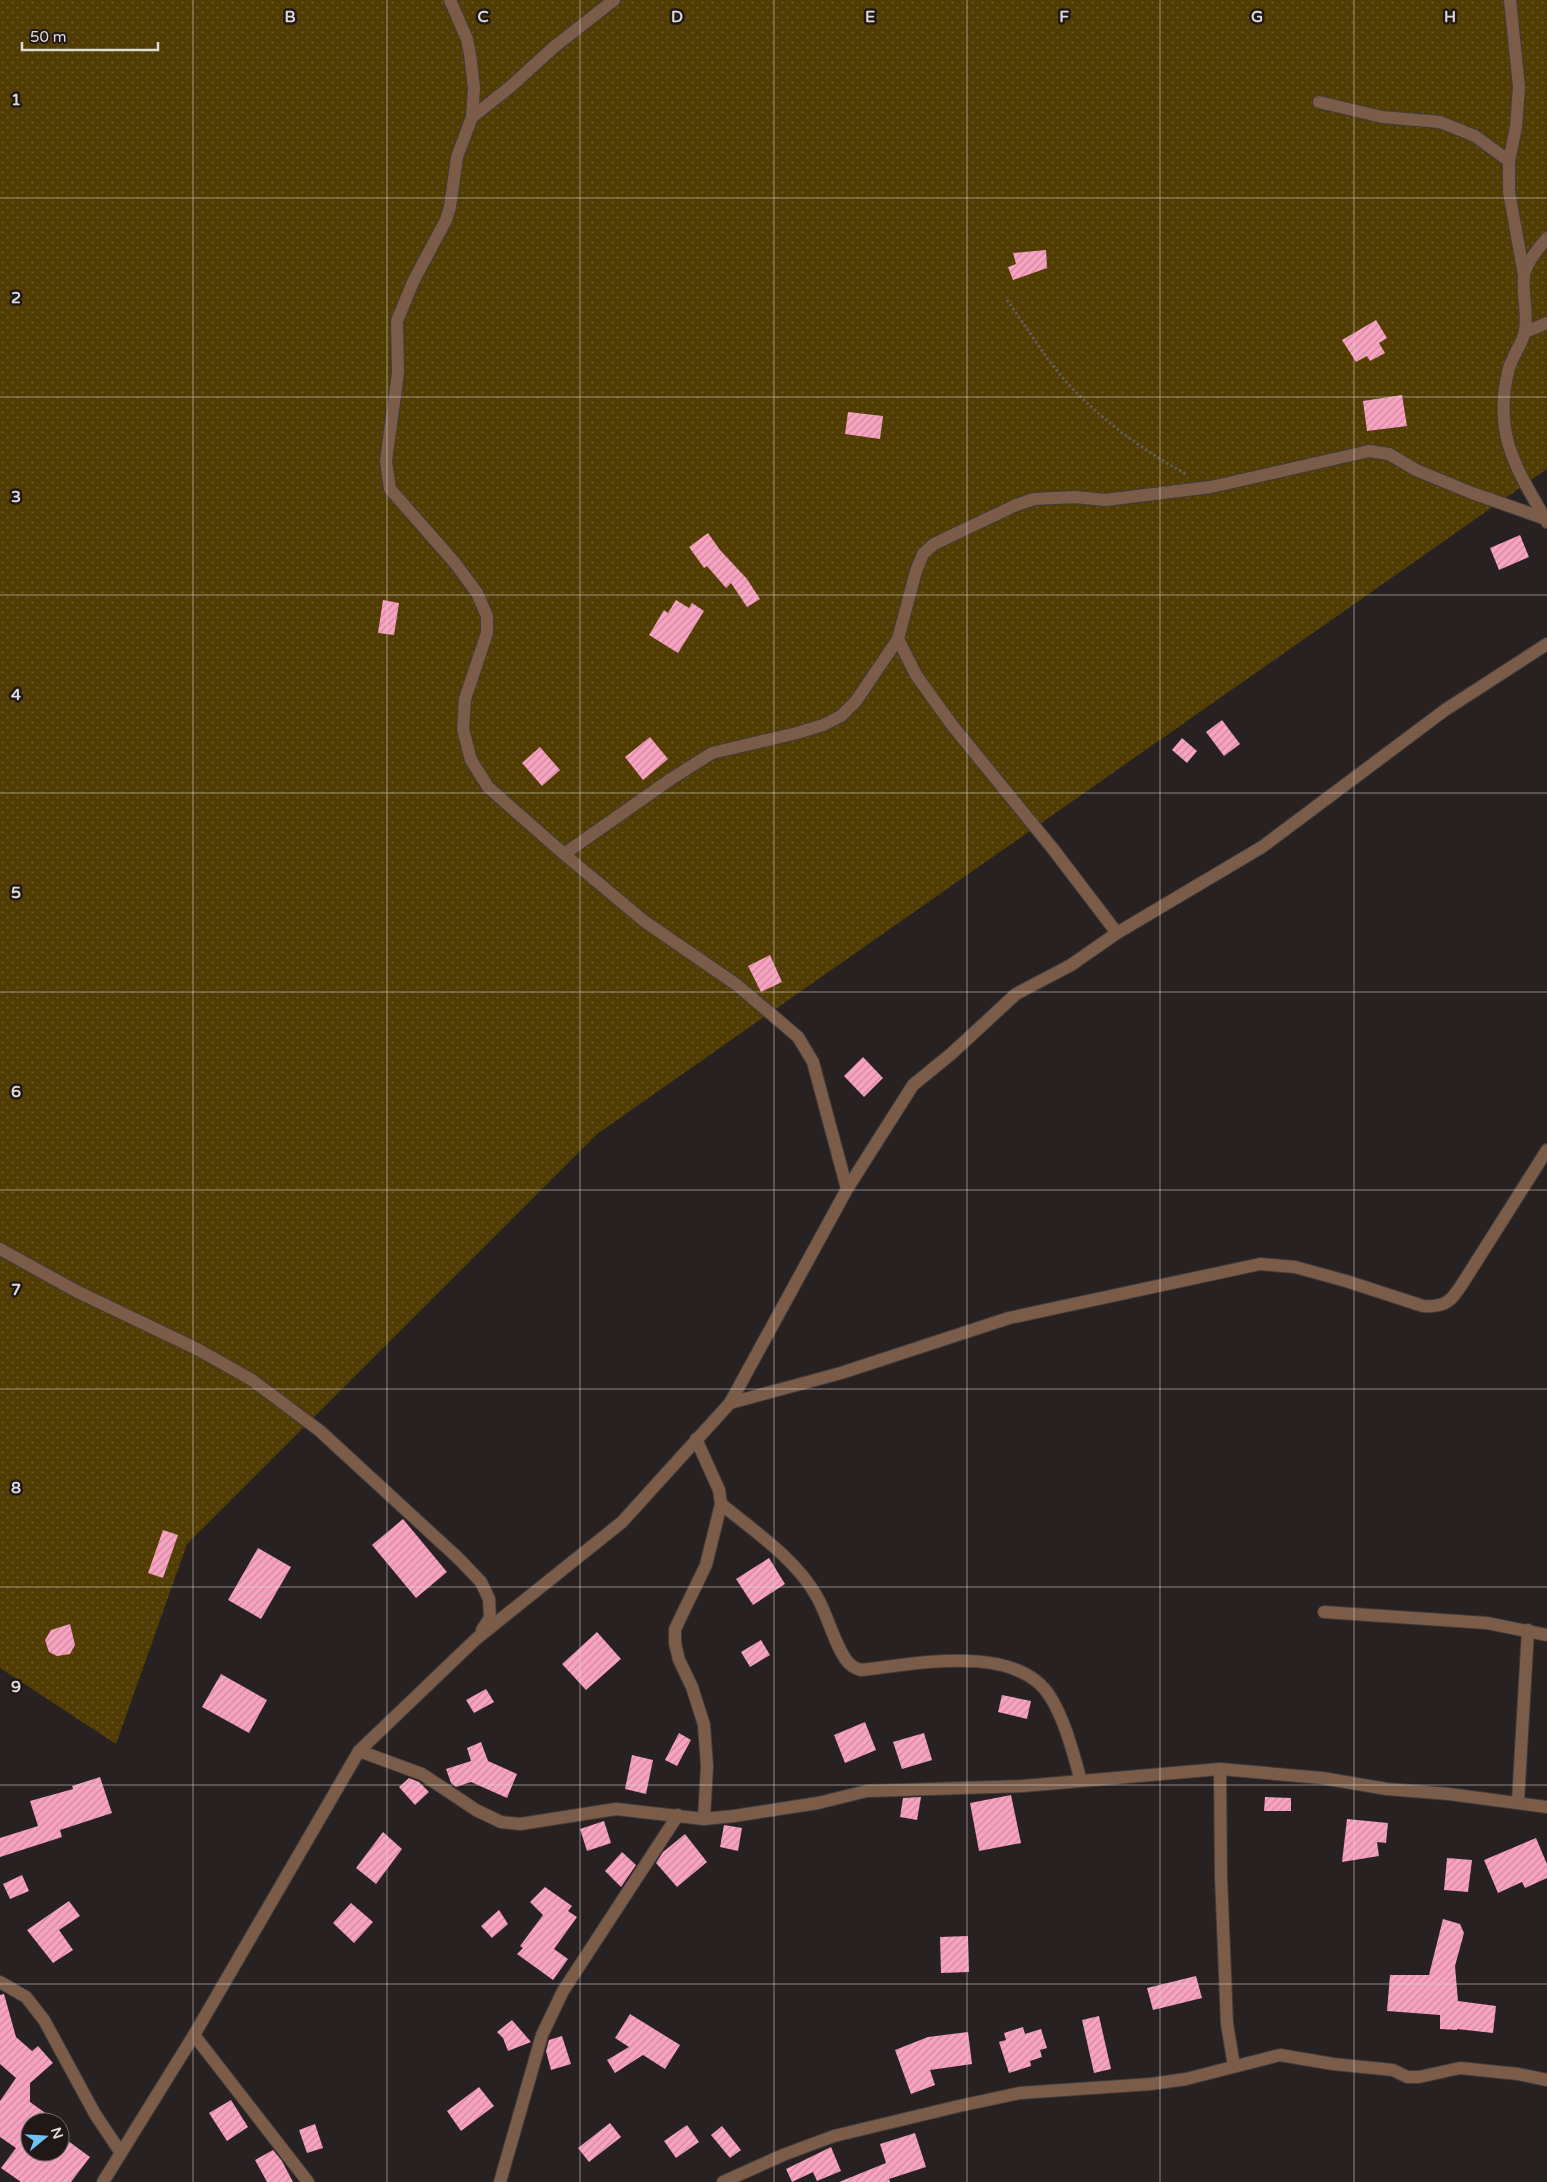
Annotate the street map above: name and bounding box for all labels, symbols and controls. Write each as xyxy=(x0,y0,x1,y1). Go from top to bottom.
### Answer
text: B xyxy=(284,7,296,27)
text: C xyxy=(477,7,489,27)
text: D xyxy=(671,7,683,27)
text: E xyxy=(865,7,875,27)
text: F xyxy=(1059,7,1069,27)
text: G xyxy=(1251,7,1263,27)
text: H xyxy=(1444,7,1456,27)
scale bar xyxy=(22,20,159,52)
text: 50 m xyxy=(30,28,67,46)
text: 1 xyxy=(11,90,21,110)
text: 2 xyxy=(11,288,21,308)
text: 3 xyxy=(11,487,21,507)
text: 4 xyxy=(11,685,21,705)
text: 5 xyxy=(11,883,21,903)
text: 6 xyxy=(11,1082,21,1102)
text: 7 xyxy=(11,1280,21,1300)
text: 8 xyxy=(11,1478,21,1498)
text: 9 xyxy=(11,1677,21,1697)
north arrow xyxy=(20,2112,70,2162)
text: N xyxy=(47,2125,67,2141)

